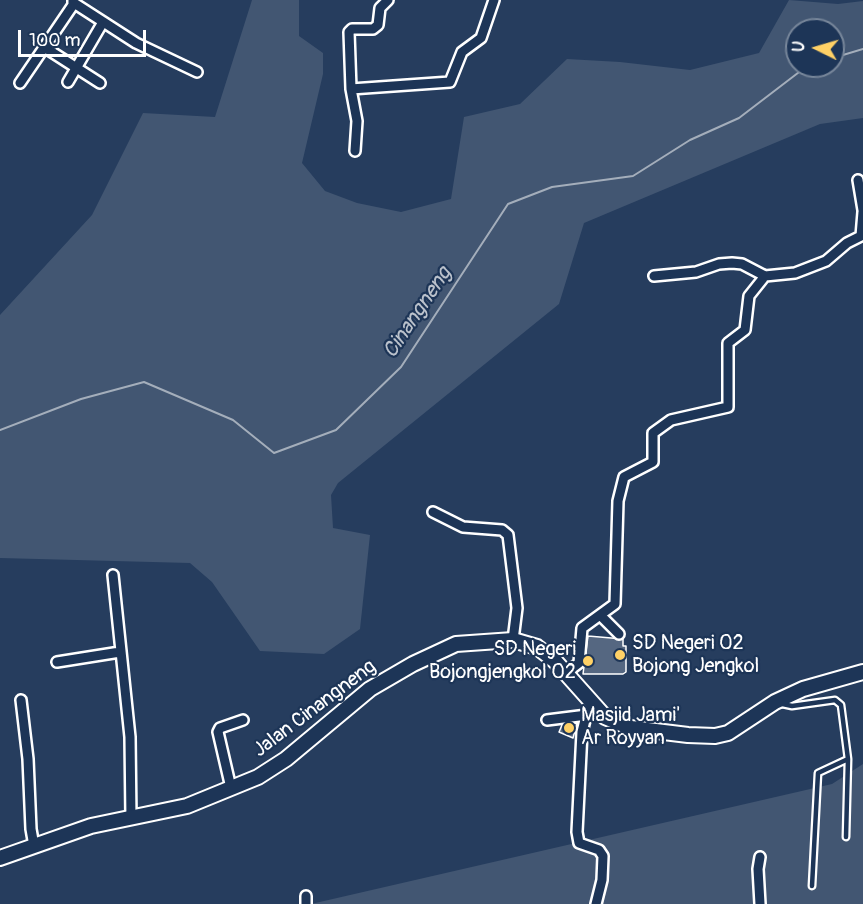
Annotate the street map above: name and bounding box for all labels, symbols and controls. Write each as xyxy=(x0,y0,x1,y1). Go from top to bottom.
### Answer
scale bar xyxy=(21,18,148,56)
north arrow xyxy=(785,18,845,78)
text: 100 m xyxy=(29,29,81,52)
text: U xyxy=(789,40,809,53)
water label: Cinangneng xyxy=(378,263,458,363)
place label: SD Negeri 02 Bojong Jengkol xyxy=(632,632,759,679)
place label: SD Negeri Bojongjengkol 02 xyxy=(429,638,576,685)
marker: SD Negeri 02 Bojong Jengkol xyxy=(613,648,627,662)
marker: SD Negeri Bojongjengkol 02 xyxy=(581,654,595,668)
street label: Jalan Cinangneng xyxy=(249,655,381,763)
place label: Masjid Jami' Ar Royyan xyxy=(581,704,680,751)
marker: Masjid Jami' Ar Royyan xyxy=(562,721,576,735)

